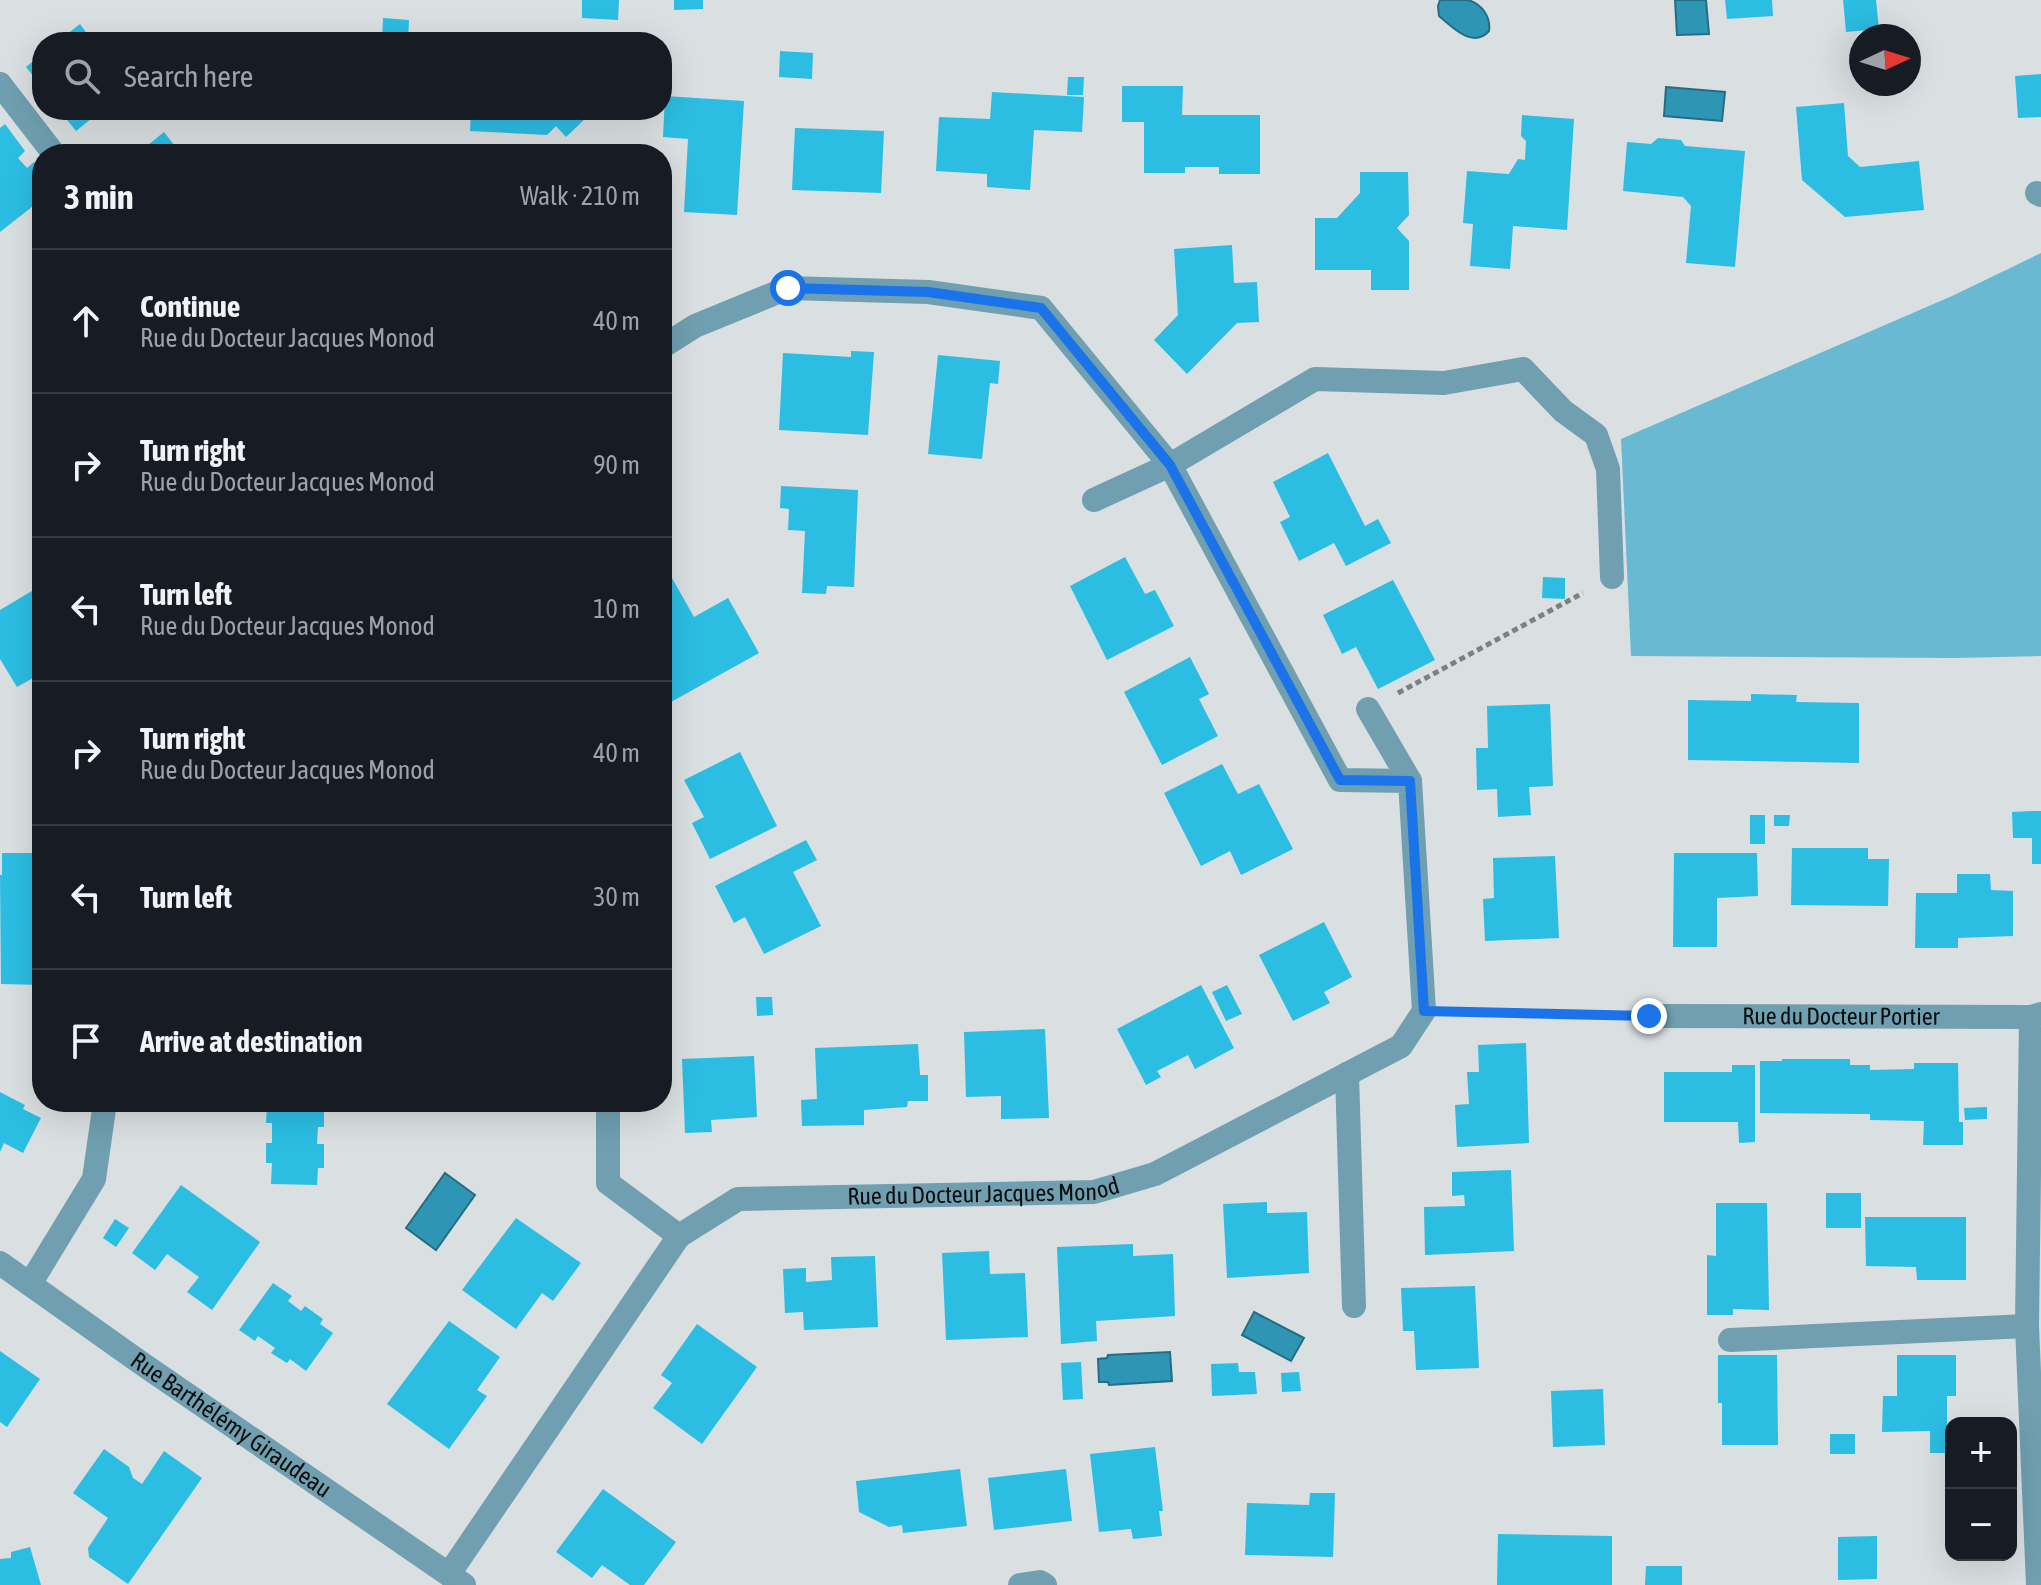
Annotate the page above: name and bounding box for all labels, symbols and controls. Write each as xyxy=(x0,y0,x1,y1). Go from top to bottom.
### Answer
north arrow xyxy=(1849,24,1921,96)
search box xyxy=(32,32,672,120)
icon: search xyxy=(60,54,104,98)
text: Search here xyxy=(124,59,253,93)
text: 3 min xyxy=(64,177,133,216)
text: Walk · 210 m xyxy=(520,181,640,211)
route start xyxy=(770,270,806,306)
text: Continue xyxy=(140,289,240,323)
icon: ahead xyxy=(64,299,108,343)
text: 40 m xyxy=(593,306,640,336)
text: Rue du Docteur Jacques Monod xyxy=(140,323,435,353)
text: Turn right xyxy=(140,433,246,467)
icon: right xyxy=(64,443,108,487)
text: 90 m xyxy=(593,450,640,480)
text: Rue du Docteur Jacques Monod xyxy=(140,467,435,497)
text: Turn left xyxy=(140,577,232,611)
icon: left xyxy=(64,587,108,631)
text: 10 m xyxy=(593,594,640,624)
text: Rue du Docteur Jacques Monod xyxy=(140,611,435,641)
text: Turn right xyxy=(140,721,246,755)
icon: right xyxy=(64,731,108,775)
text: 40 m xyxy=(593,738,640,768)
text: Rue du Docteur Jacques Monod xyxy=(140,755,435,785)
icon: left xyxy=(64,875,108,919)
text: Turn left xyxy=(140,880,232,914)
text: 30 m xyxy=(593,882,640,912)
route end xyxy=(1631,998,1667,1034)
street label: Rue du Docteur Portier xyxy=(1742,1002,1941,1030)
icon: arrive xyxy=(64,1019,108,1063)
text: Arrive at destination xyxy=(140,1024,362,1058)
street label: Rue du Docteur Jacques Monod xyxy=(847,1171,1122,1210)
street label: Rue Barthélémy Giraudeau xyxy=(126,1346,336,1503)
map controls xyxy=(1945,1417,2017,1561)
button: + xyxy=(1945,1417,2017,1489)
button: − xyxy=(1945,1489,2017,1561)

